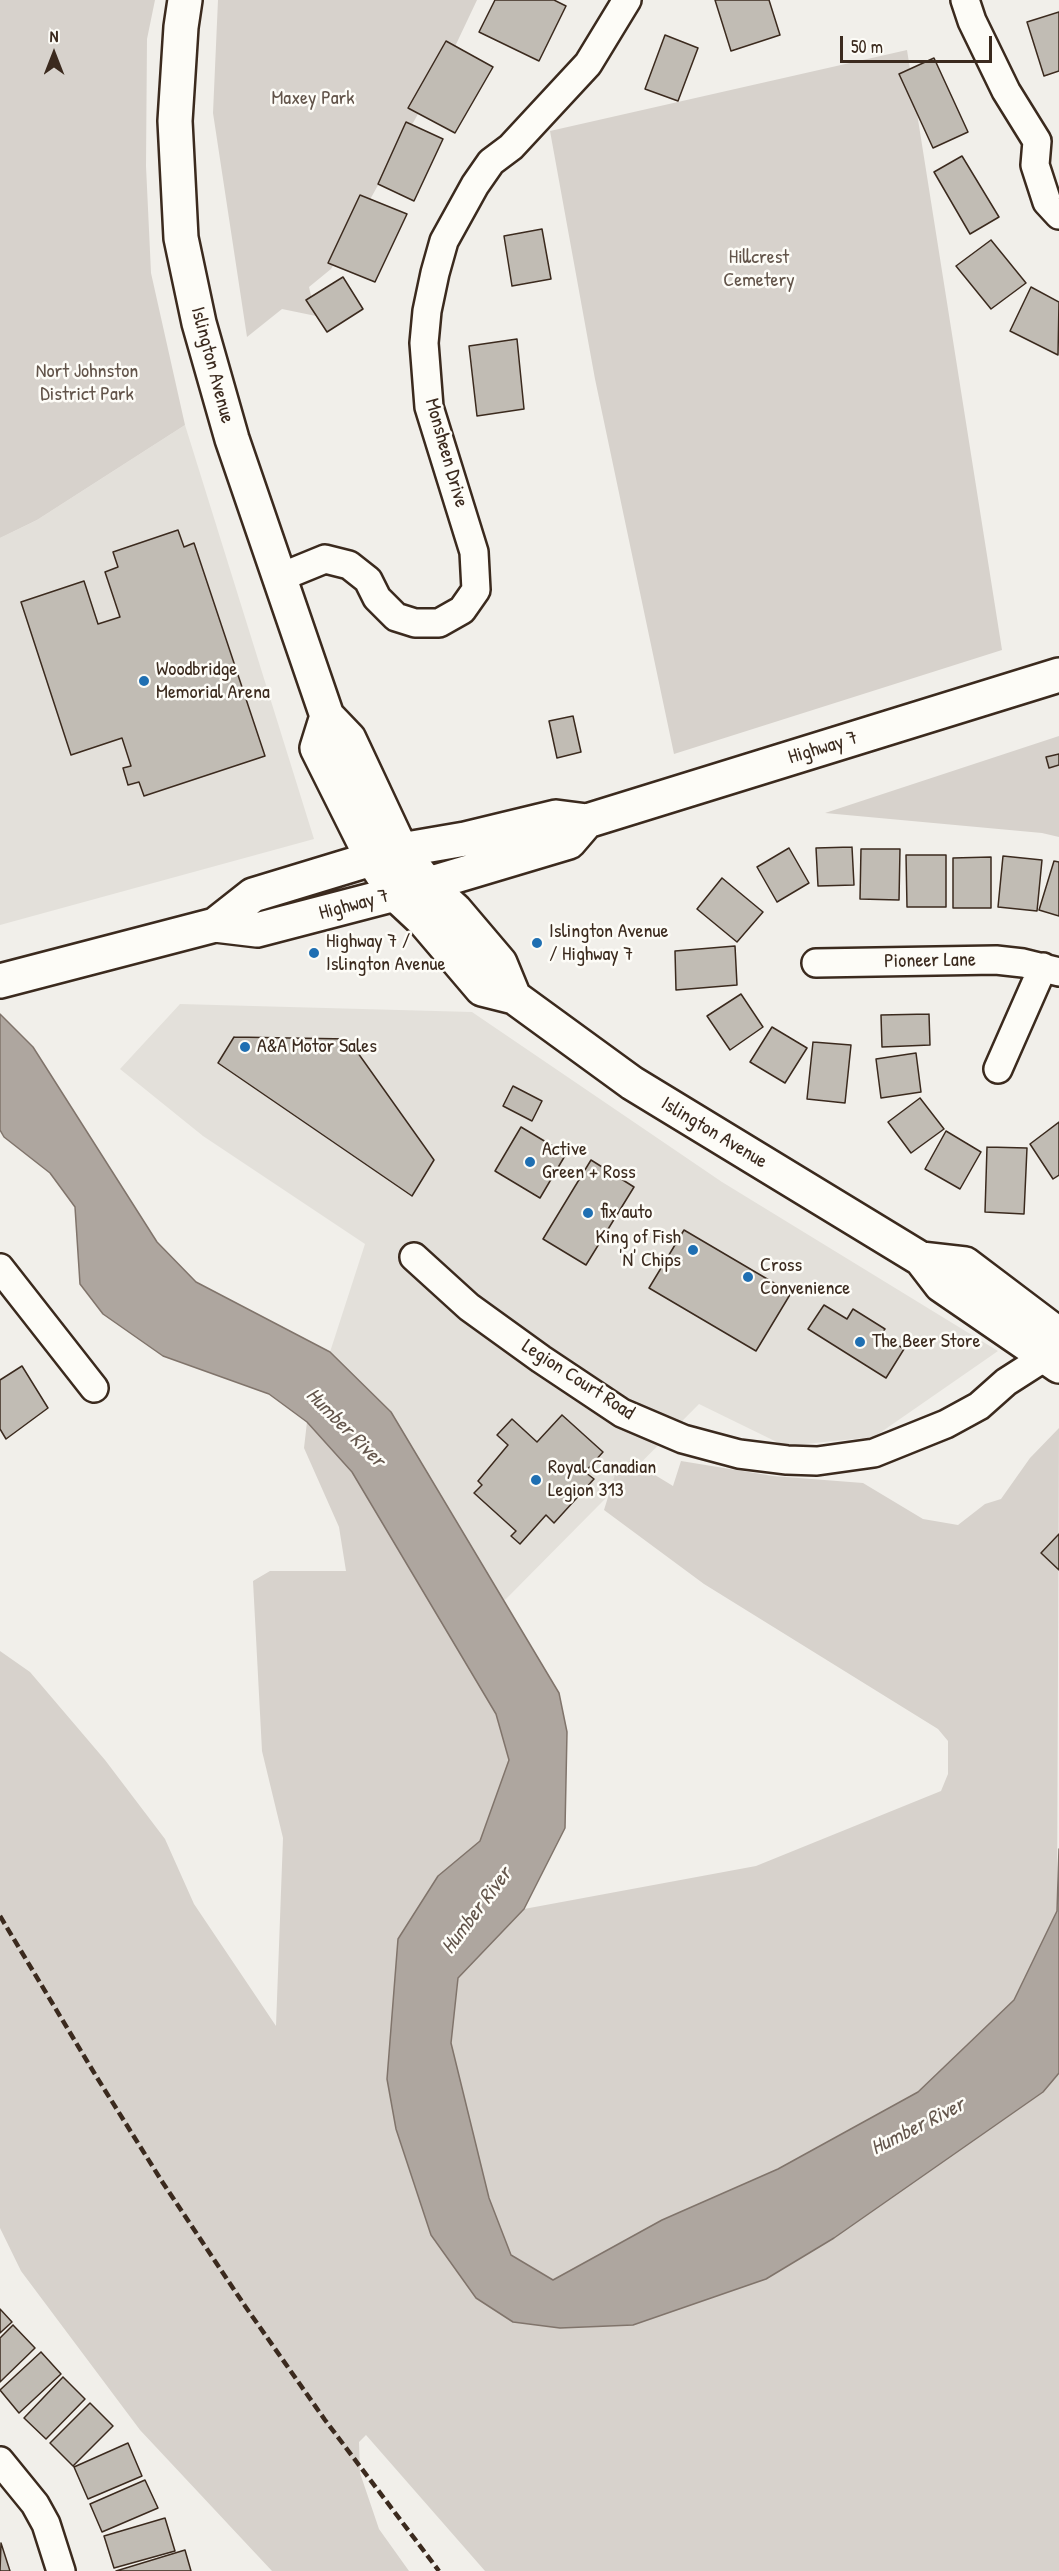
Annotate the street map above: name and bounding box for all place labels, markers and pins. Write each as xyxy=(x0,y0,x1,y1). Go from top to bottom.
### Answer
place label: Woodbridge Memorial Arena xyxy=(156,658,270,705)
marker: Woodbridge Memorial Arena xyxy=(137,674,151,688)
place label: Islington Avenue / Highway 7 xyxy=(549,920,668,967)
place label: Highway 7 / Islington Avenue xyxy=(326,930,445,977)
marker: Islington Avenue / Highway 7 xyxy=(530,936,544,950)
marker: Highway 7 / Islington Avenue xyxy=(307,946,321,960)
place label: A&A Motor Sales xyxy=(257,1035,377,1059)
marker: A&A Motor Sales xyxy=(238,1040,252,1054)
place label: Active Green + Ross xyxy=(542,1138,636,1185)
marker: Active Green + Ross xyxy=(523,1155,537,1169)
place label: fix auto xyxy=(600,1201,652,1225)
marker: fix auto xyxy=(581,1206,595,1220)
place label: King of Fish 'N' Chips xyxy=(596,1226,681,1273)
marker: King of Fish 'N' Chips xyxy=(686,1243,700,1257)
place label: Cross Convenience xyxy=(760,1254,850,1301)
marker: Cross Convenience xyxy=(741,1270,755,1284)
place label: The Beer Store xyxy=(872,1330,980,1354)
marker: The Beer Store xyxy=(853,1335,867,1349)
place label: Royal Canadian Legion 313 xyxy=(548,1456,656,1503)
marker: Royal Canadian Legion 313 xyxy=(529,1473,543,1487)

